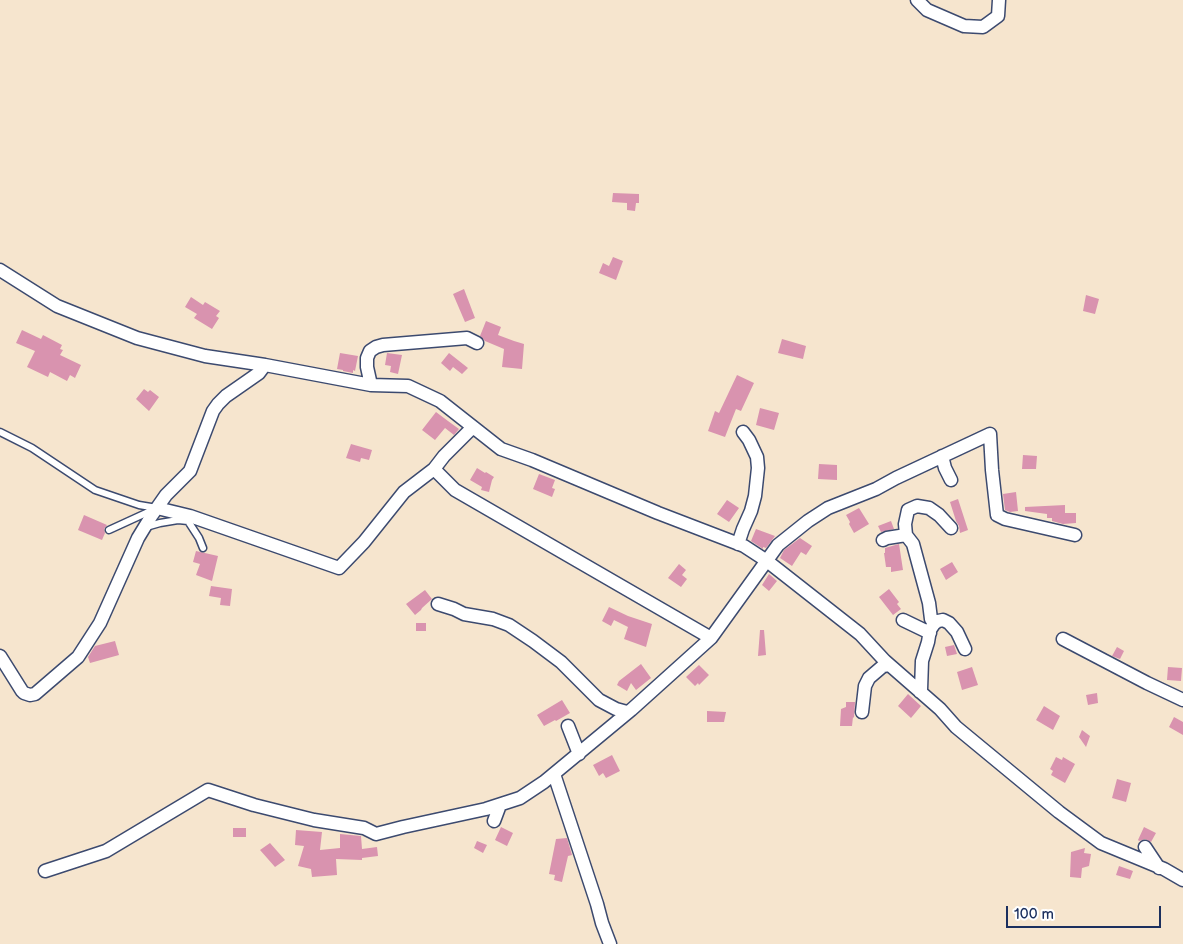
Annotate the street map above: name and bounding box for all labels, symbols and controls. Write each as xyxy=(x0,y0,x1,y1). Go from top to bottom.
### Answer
scale bar xyxy=(1008,896,1163,928)
text: 100 m xyxy=(1014,905,1054,924)

